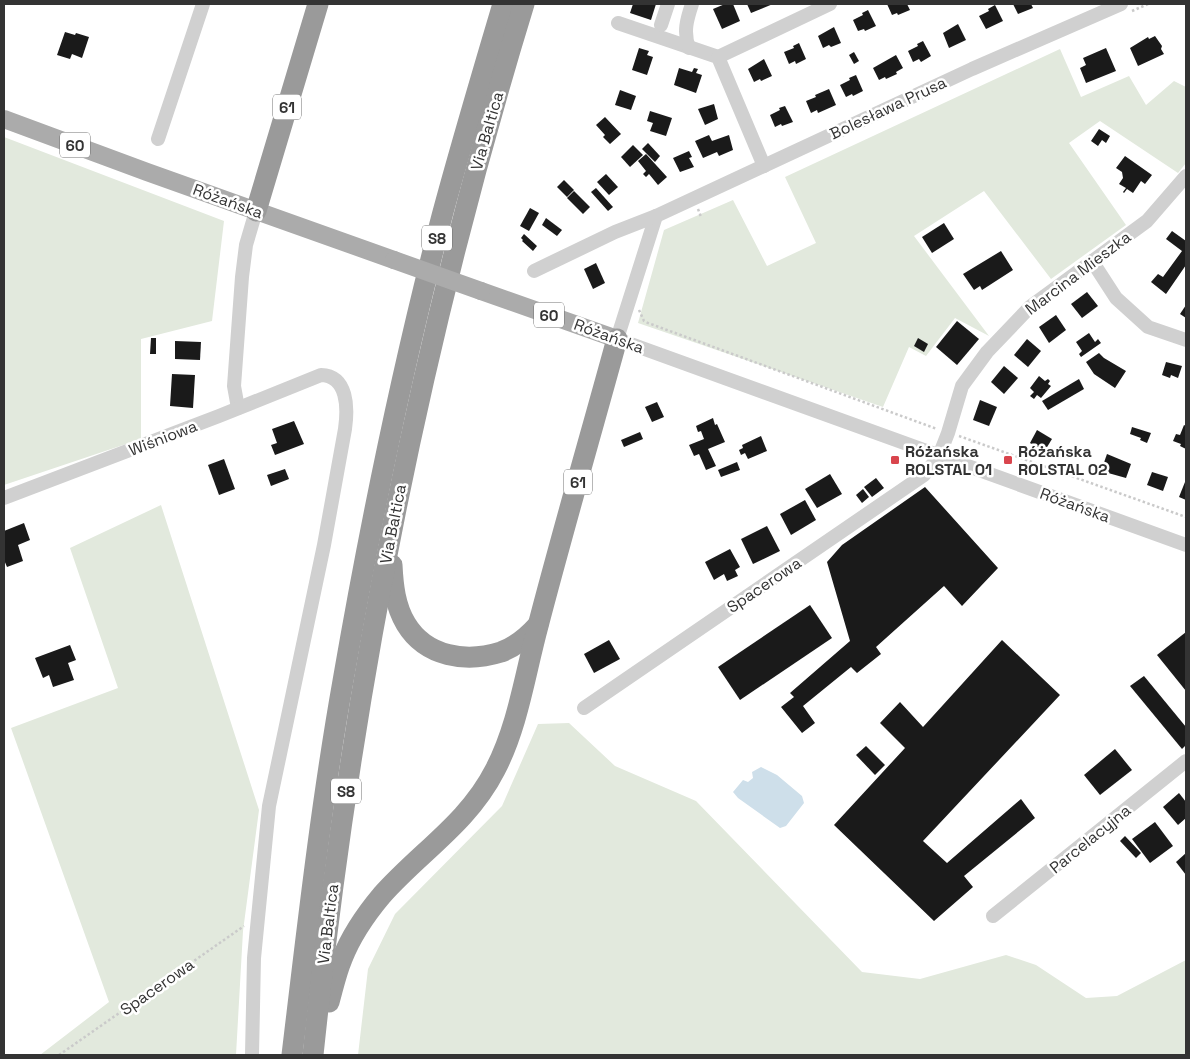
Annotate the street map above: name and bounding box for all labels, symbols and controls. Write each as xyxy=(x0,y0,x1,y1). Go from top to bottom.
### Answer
street label: Bolesława Prusa xyxy=(826,72,950,144)
street label: Via Baltica xyxy=(466,89,508,173)
road number: 61 xyxy=(273,94,301,120)
road number: 60 xyxy=(60,132,90,158)
street label: Różańska xyxy=(190,179,266,223)
road number: S8 xyxy=(422,226,452,250)
street label: Marcina Mieszka xyxy=(1021,226,1135,320)
road number: 60 xyxy=(534,302,564,328)
street label: Różańska xyxy=(571,314,647,358)
street label: Wiśniowa xyxy=(126,415,200,461)
place label: Różańska ROLSTAL 01 xyxy=(905,441,992,480)
place label: Różańska ROLSTAL 02 xyxy=(1018,441,1108,480)
marker: Różańska ROLSTAL 01 xyxy=(889,454,901,466)
marker: Różańska ROLSTAL 02 xyxy=(1002,454,1014,466)
road number: 61 xyxy=(564,470,592,494)
street label: Via Baltica xyxy=(375,482,411,566)
street label: Różańska xyxy=(1037,483,1113,527)
street label: Spacerowa xyxy=(723,552,805,618)
road number: S8 xyxy=(331,778,361,804)
street label: Parcelacyjna xyxy=(1045,800,1135,878)
street label: Via Baltica xyxy=(313,883,343,965)
street label: Spacerowa xyxy=(116,954,198,1020)

